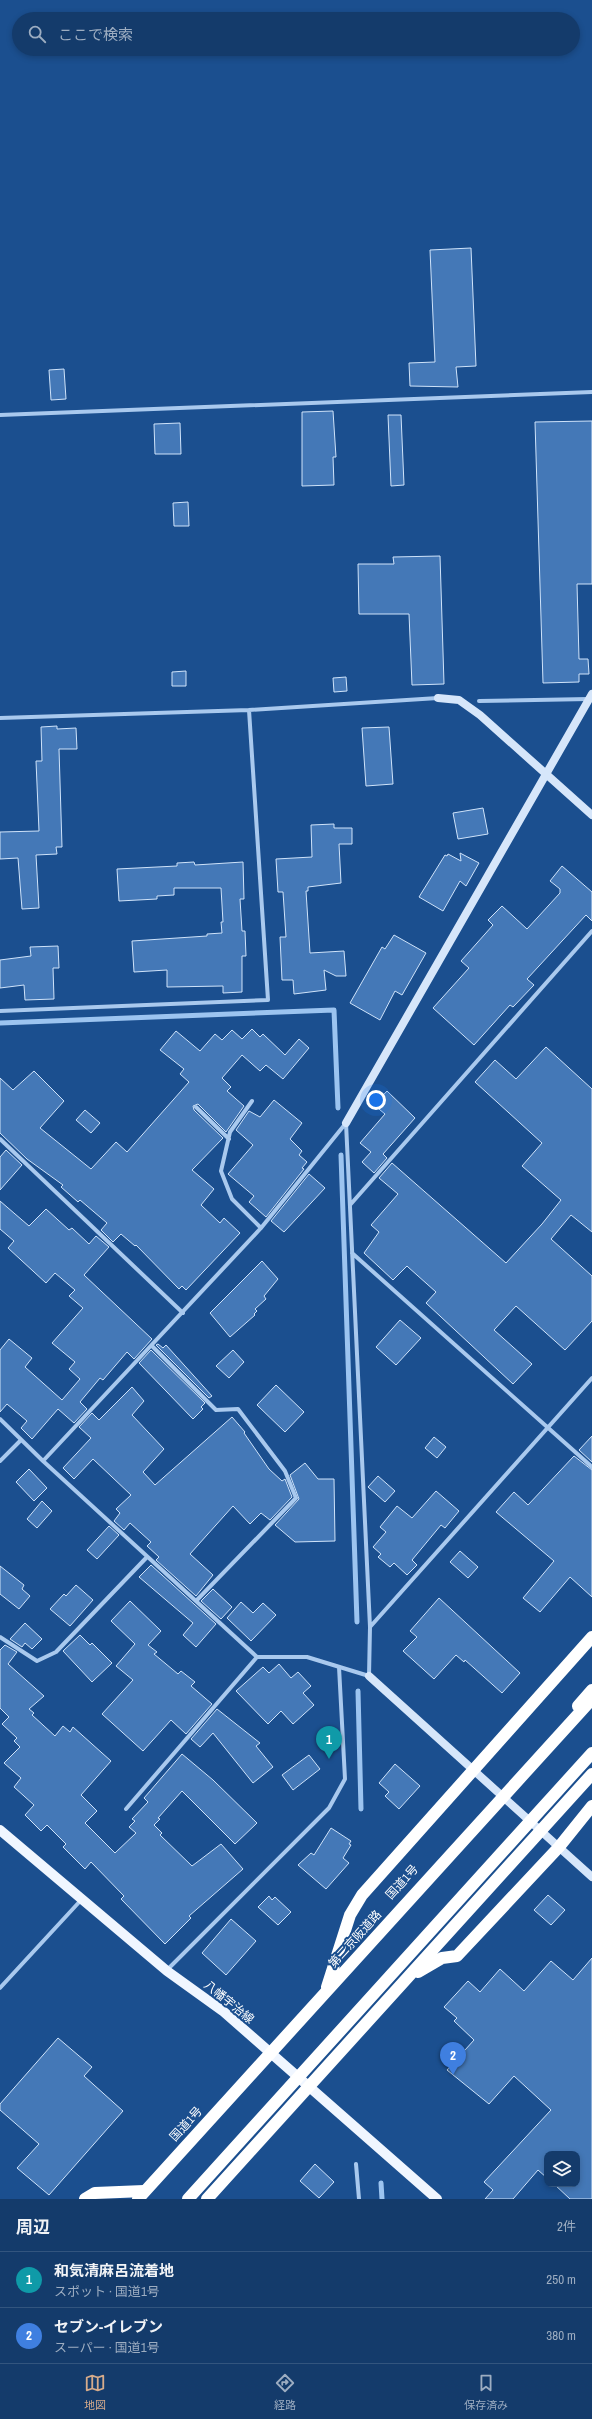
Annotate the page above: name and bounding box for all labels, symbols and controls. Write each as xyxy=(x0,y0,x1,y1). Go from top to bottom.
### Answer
search box xyxy=(12,12,580,56)
icon: search xyxy=(26,23,48,45)
text: ここで検索 xyxy=(58,24,133,45)
your location xyxy=(366,1090,386,1110)
pin: 1 xyxy=(316,1726,342,1759)
street label: 国道1号 xyxy=(382,1861,422,1903)
street label: 第二京阪道路 xyxy=(325,1907,385,1971)
street label: 八幡宇治線 xyxy=(201,1977,257,2027)
pin: 2 xyxy=(440,2042,466,2075)
street label: 国道1号 xyxy=(166,2103,206,2145)
map controls xyxy=(544,2151,580,2187)
button: layers xyxy=(544,2151,580,2187)
text: 周辺 xyxy=(16,2215,50,2238)
text: 2件 xyxy=(557,2218,576,2235)
text: 和気清麻呂流着地 xyxy=(54,2260,174,2281)
text: 1 xyxy=(26,2271,32,2288)
text: 250 m xyxy=(546,2271,576,2288)
text: スポット · 国道1号 xyxy=(54,2283,160,2300)
text: セブン-イレブン xyxy=(54,2316,163,2337)
text: 2 xyxy=(26,2327,32,2344)
text: 380 m xyxy=(546,2327,576,2344)
text: スーパー · 国道1号 xyxy=(54,2339,160,2356)
tab: 地図 xyxy=(84,2372,106,2412)
tab: 経路 xyxy=(274,2372,296,2412)
tab: 保存済み xyxy=(464,2372,508,2412)

